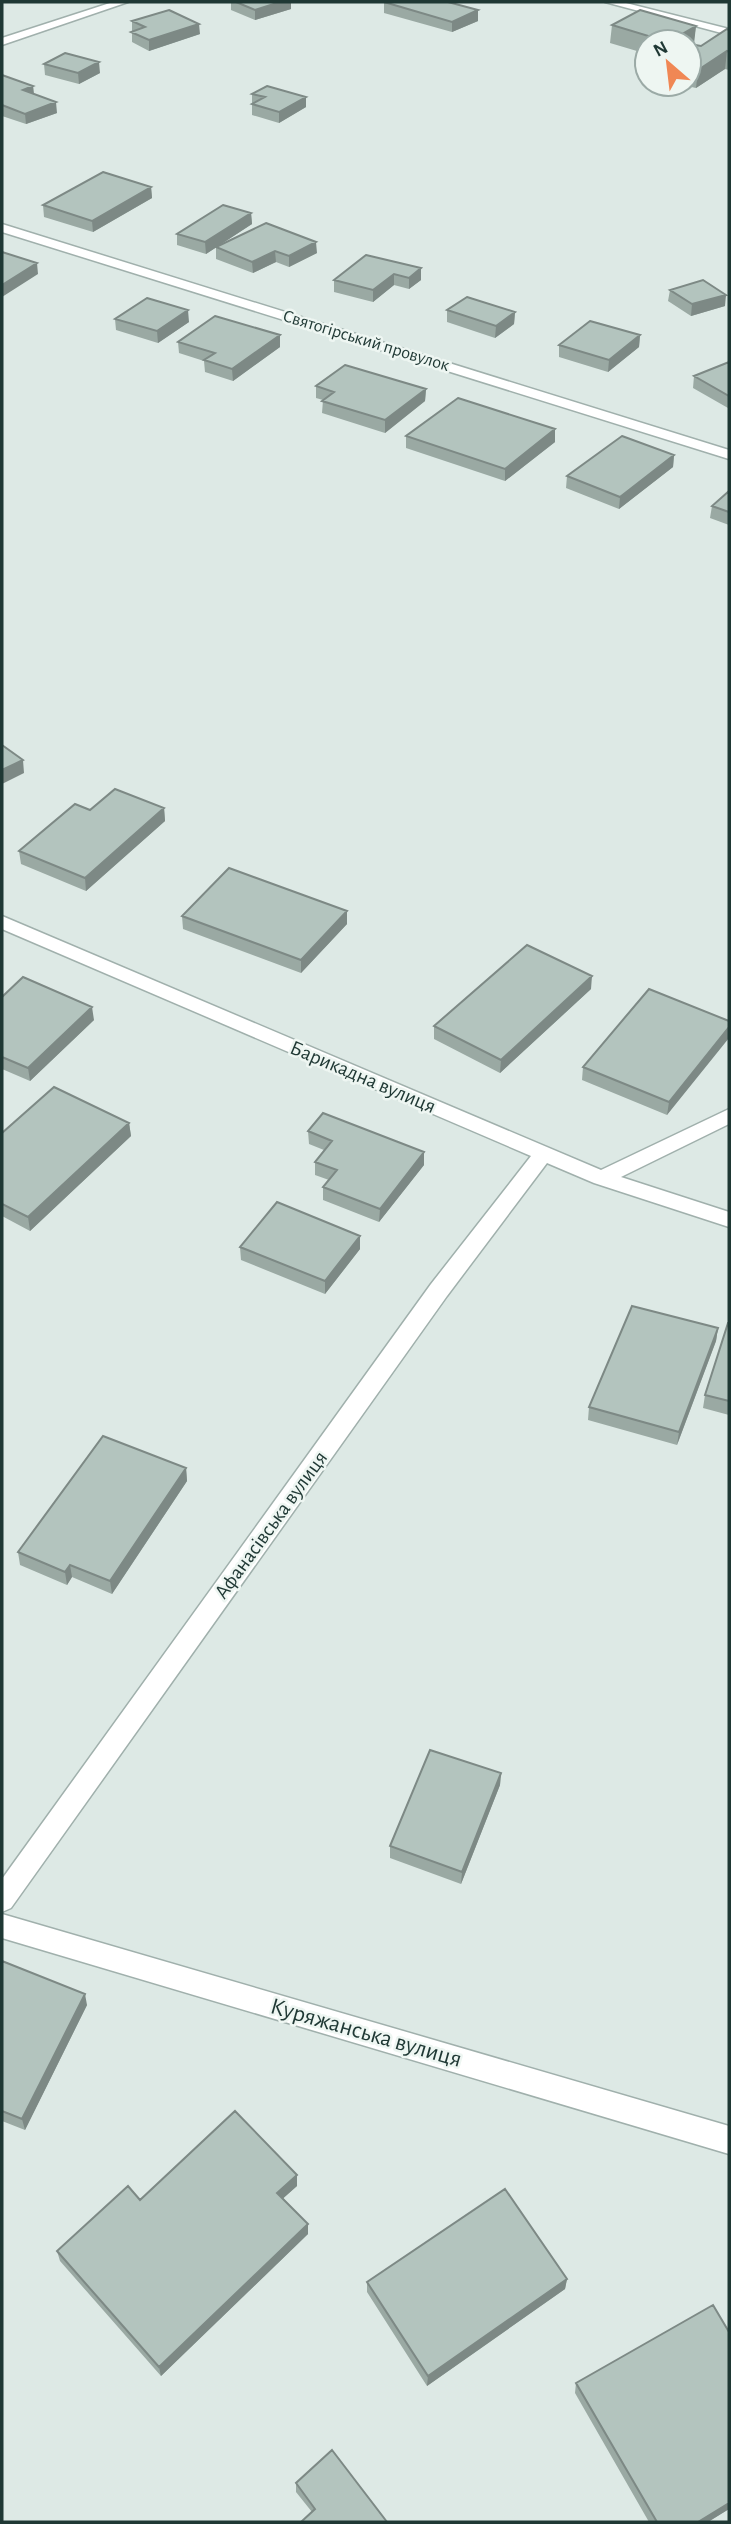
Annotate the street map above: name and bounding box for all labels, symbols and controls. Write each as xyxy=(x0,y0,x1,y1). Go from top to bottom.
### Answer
north arrow xyxy=(633,28,703,98)
text: N xyxy=(650,38,671,61)
street label: Святогірський провулок xyxy=(281,307,452,375)
street label: Барикадна вулиця xyxy=(287,1037,439,1117)
street label: Афанасівська вулиця xyxy=(211,1447,331,1603)
street label: Куряжанська вулиця xyxy=(268,1994,464,2072)

